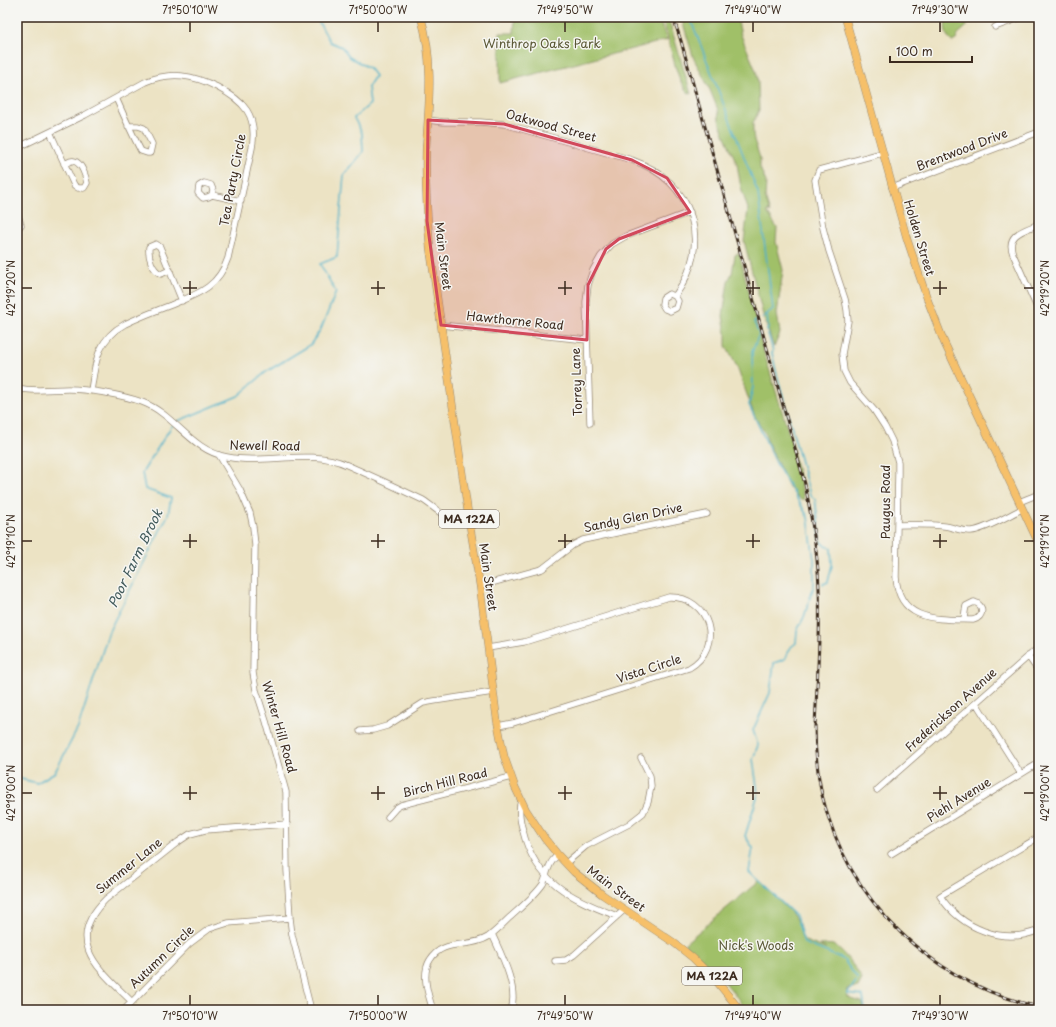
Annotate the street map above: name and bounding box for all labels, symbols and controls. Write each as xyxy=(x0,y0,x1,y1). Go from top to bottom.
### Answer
text: 71°50'10"W xyxy=(162,2,219,17)
text: 71°50'00"W xyxy=(349,2,408,17)
text: 71°49'50"W xyxy=(537,2,594,17)
text: 71°49'40"W xyxy=(725,2,782,17)
text: 71°49'30"W xyxy=(912,2,969,17)
park label: Winthrop Oaks Park xyxy=(483,34,601,52)
scale bar xyxy=(890,38,972,64)
text: 100 m xyxy=(896,42,933,60)
street label: Oakwood Street xyxy=(504,104,599,146)
street label: Brentwood Drive xyxy=(913,123,1010,175)
street label: Tea Party Circle xyxy=(214,132,250,228)
street label: Holden Street xyxy=(900,197,940,278)
street label: Main Street xyxy=(431,221,457,291)
text: 42°19'20"N xyxy=(3,260,18,316)
text: 42°19'20"N xyxy=(1037,260,1052,316)
street label: Hawthorne Road xyxy=(466,306,565,334)
street label: Torrey Lane xyxy=(566,347,586,417)
street label: Newell Road xyxy=(230,435,300,455)
street label: Paugus Road xyxy=(876,465,894,539)
street label: Sandy Glen Drive xyxy=(582,498,684,536)
water label: Poor Farm Brook xyxy=(102,505,167,610)
road number: MA 122A xyxy=(439,510,499,528)
text: 42°19'10"N xyxy=(3,514,18,568)
text: 42°19'10"N xyxy=(1037,514,1052,568)
street label: Main Street xyxy=(475,542,503,612)
street label: Vista Circle xyxy=(614,649,684,687)
street label: Frederickson Avenue xyxy=(901,663,1000,755)
street label: Winter Hill Road xyxy=(258,679,302,775)
street label: Birch Hill Road xyxy=(400,763,489,801)
text: 42°19'00"N xyxy=(3,765,18,821)
text: 42°19'00"N xyxy=(1037,765,1052,821)
street label: Piehl Avenue xyxy=(923,772,994,826)
street label: Summer Lane xyxy=(91,833,166,898)
street label: Main Street xyxy=(584,861,650,916)
street label: Autumn Circle xyxy=(125,920,198,992)
park label: Nick's Woods xyxy=(718,936,794,954)
road number: MA 122A xyxy=(682,967,742,985)
text: 71°50'10"W xyxy=(162,1008,219,1023)
text: 71°50'00"W xyxy=(349,1008,408,1023)
text: 71°49'50"W xyxy=(537,1008,594,1023)
text: 71°49'40"W xyxy=(725,1008,782,1023)
text: 71°49'30"W xyxy=(912,1008,969,1023)

